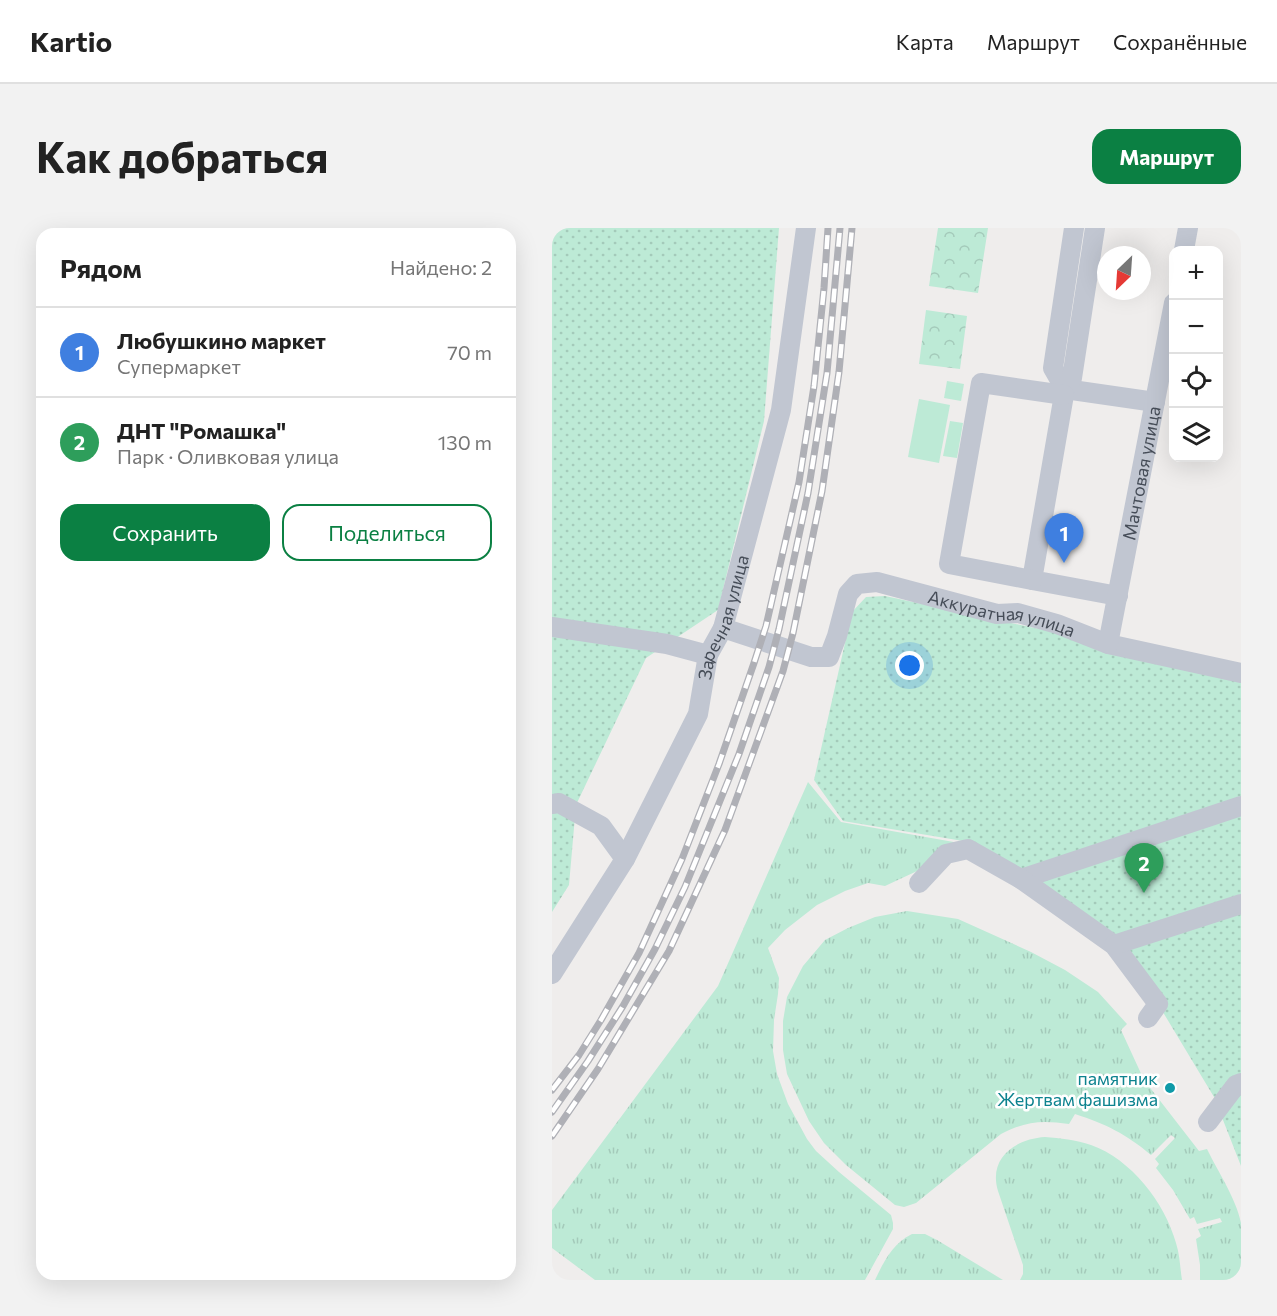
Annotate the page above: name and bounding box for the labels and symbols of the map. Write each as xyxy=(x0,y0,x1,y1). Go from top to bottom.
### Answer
north arrow xyxy=(1097,246,1151,300)
street label: Мачтовая улица xyxy=(1117,404,1165,542)
pin: 1 xyxy=(1044,514,1084,563)
street label: Заречная улица xyxy=(693,552,753,681)
street label: Аккуратная улица xyxy=(926,585,1078,641)
your location xyxy=(895,651,924,680)
pin: 2 xyxy=(1124,844,1164,893)
place label: памятник Жертвам фашизма xyxy=(997,1067,1158,1110)
marker: памятник Жертвам фашизма xyxy=(1163,1081,1177,1095)

